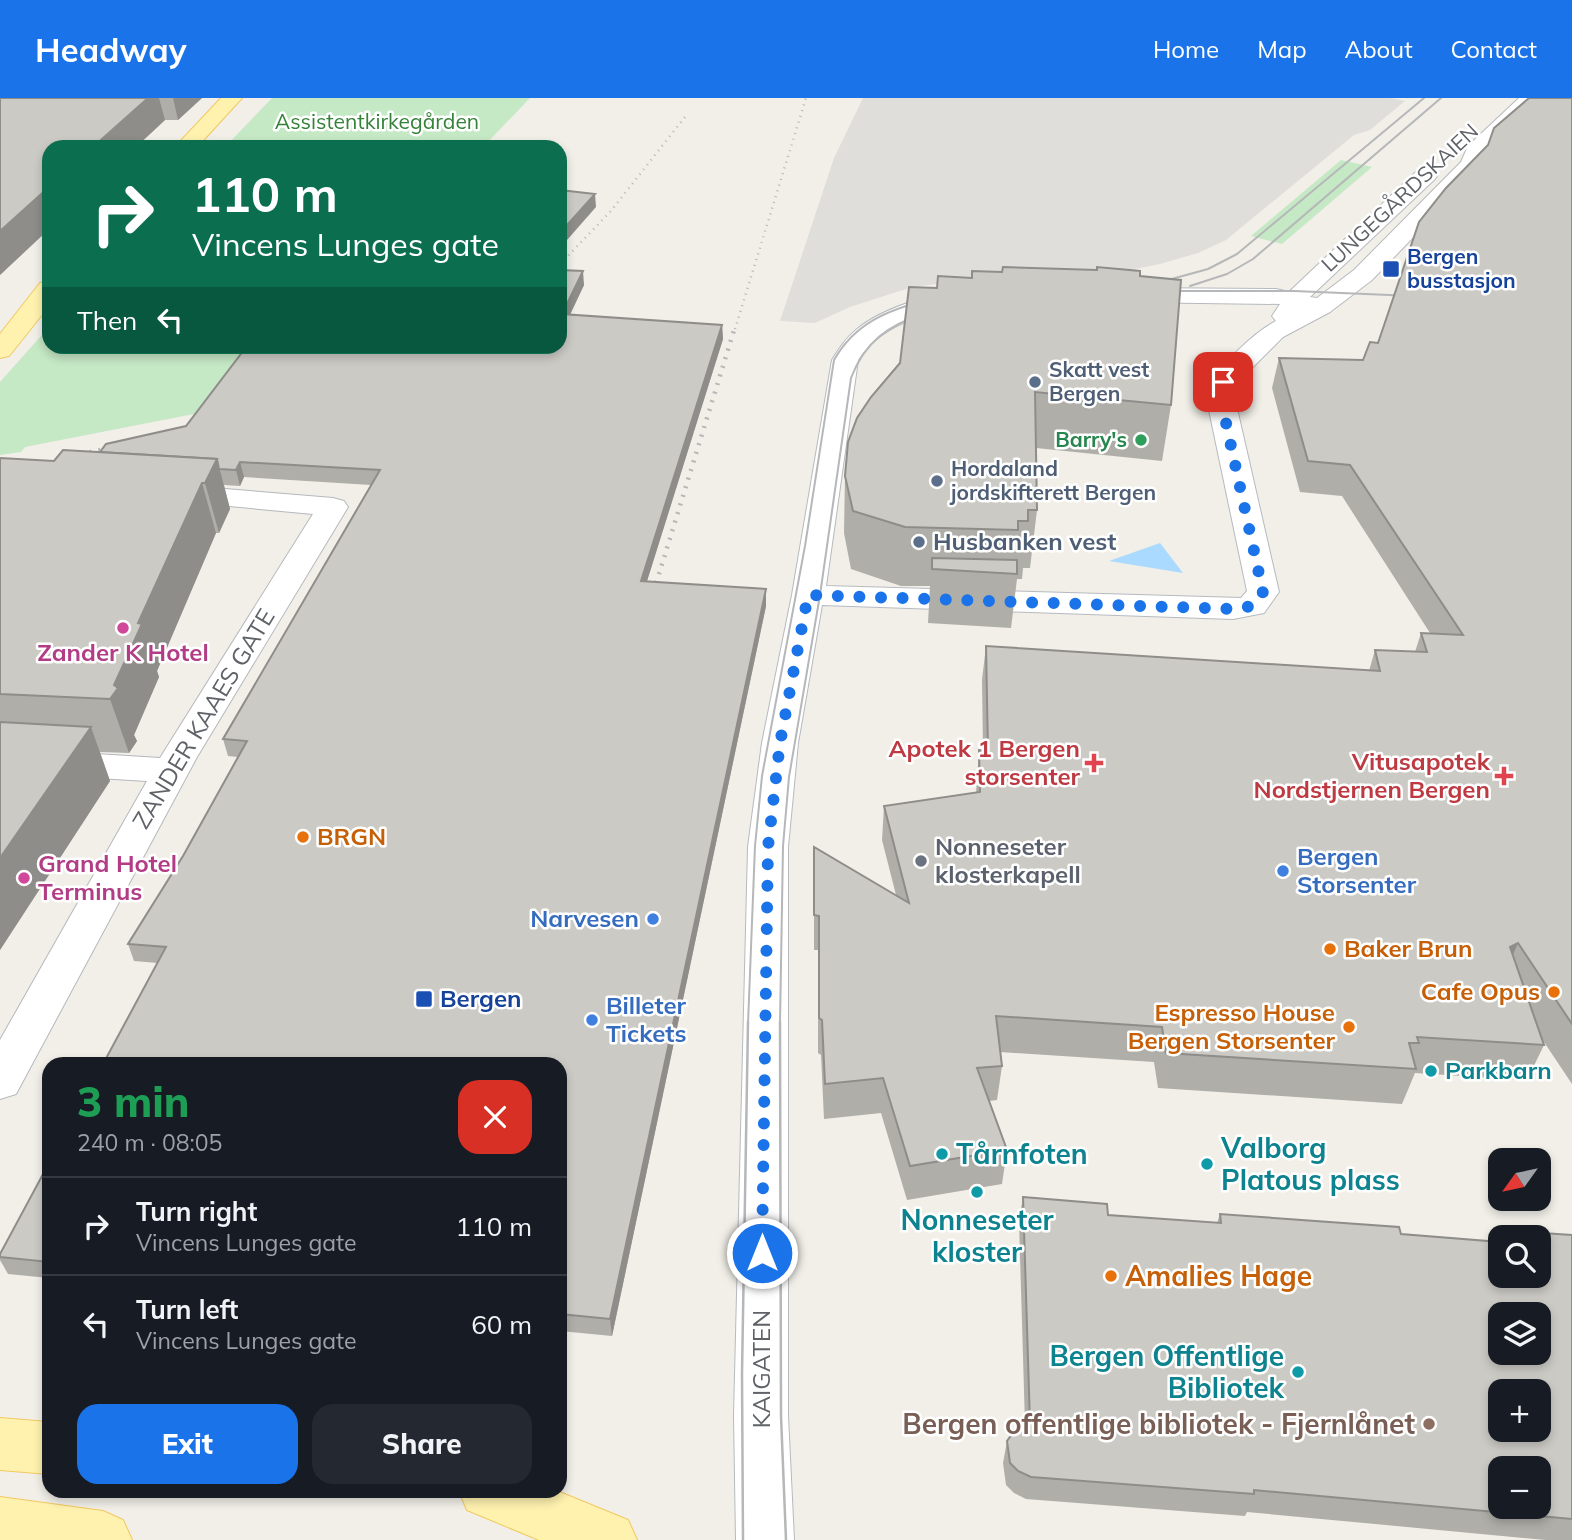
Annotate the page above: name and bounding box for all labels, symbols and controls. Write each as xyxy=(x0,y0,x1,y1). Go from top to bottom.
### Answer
text: Headway xyxy=(35,29,187,70)
text: Home xyxy=(1153,34,1219,64)
text: Map xyxy=(1257,34,1307,64)
text: About xyxy=(1345,34,1413,64)
text: Contact xyxy=(1451,34,1537,64)
park label: Assistentkirkegården xyxy=(275,108,479,134)
street label: LUNGEGÅRDSKAIEN xyxy=(1315,118,1483,277)
text: 110 m xyxy=(192,163,338,224)
icon: right xyxy=(77,168,168,259)
text: Vincens Lunges gate xyxy=(192,224,499,264)
place label: Bergen busstasjon xyxy=(1407,243,1516,293)
marker: Bergen busstasjon xyxy=(1381,259,1401,279)
icon: left xyxy=(151,301,189,339)
text: Then xyxy=(77,304,137,337)
pin xyxy=(1193,352,1253,412)
place label: Skatt vest Bergen xyxy=(1049,356,1149,406)
icon: arrive xyxy=(1204,363,1242,401)
marker: Skatt vest Bergen xyxy=(1027,374,1043,390)
place label: Barry's xyxy=(1055,426,1127,452)
marker: Barry's xyxy=(1133,432,1149,448)
place label: Hordaland jordskifterett Bergen xyxy=(949,455,1156,505)
marker: Hordaland jordskifterett Bergen xyxy=(929,473,945,489)
place label: Husbanken vest xyxy=(933,526,1116,556)
marker: Husbanken vest xyxy=(911,534,927,550)
street label: ZANDER KAAES GATE xyxy=(126,603,281,834)
marker: Zander K Hotel xyxy=(115,620,131,636)
place label: Zander K Hotel xyxy=(37,637,209,667)
place label: Apotek 1 Bergen storsenter xyxy=(889,733,1081,791)
place label: Vitusapotek Nordstjernen Bergen xyxy=(1254,746,1491,804)
marker: Apotek 1 Bergen storsenter xyxy=(1086,755,1102,771)
marker: Vitusapotek Nordstjernen Bergen xyxy=(1496,768,1512,784)
place label: BRGN xyxy=(317,821,386,851)
marker: BRGN xyxy=(295,829,311,845)
place label: Nonneseter klosterkapell xyxy=(935,831,1081,889)
place label: Bergen Storsenter xyxy=(1297,841,1417,899)
place label: Grand Hotel Terminus xyxy=(38,848,177,906)
marker: Nonneseter klosterkapell xyxy=(913,853,929,869)
marker: Bergen Storsenter xyxy=(1275,863,1291,879)
marker: Grand Hotel Terminus xyxy=(16,870,32,886)
place label: Narvesen xyxy=(530,903,639,933)
marker: Narvesen xyxy=(645,911,661,927)
place label: Baker Brun xyxy=(1344,933,1472,963)
marker: Baker Brun xyxy=(1322,941,1338,957)
place label: Cafe Opus xyxy=(1421,976,1540,1006)
place label: Bergen xyxy=(440,983,522,1013)
marker: Cafe Opus xyxy=(1546,984,1562,1000)
marker: Bergen xyxy=(414,989,434,1009)
place label: Billeter Tickets xyxy=(606,990,687,1048)
place label: Espresso House Bergen Storsenter xyxy=(1128,997,1336,1055)
marker: Billeter Tickets xyxy=(584,1012,600,1028)
marker: Espresso House Bergen Storsenter xyxy=(1341,1019,1357,1035)
place label: Parkbarn xyxy=(1445,1055,1552,1085)
marker: Parkbarn xyxy=(1423,1063,1439,1079)
text: 3 min xyxy=(77,1075,190,1128)
button: close xyxy=(458,1080,532,1154)
text: 240 m · 08:05 xyxy=(77,1128,222,1157)
place label: Valborg Platous plass xyxy=(1220,1130,1400,1197)
place label: Tårnfoten xyxy=(956,1136,1088,1171)
marker: Tårnfoten xyxy=(934,1146,950,1162)
north arrow xyxy=(1488,1148,1550,1211)
map controls xyxy=(1488,1148,1551,1519)
marker: Valborg Platous plass xyxy=(1199,1156,1215,1172)
marker: Nonneseter kloster xyxy=(969,1184,985,1200)
text: Turn right xyxy=(136,1195,257,1228)
place label: Nonneseter kloster xyxy=(901,1202,1053,1269)
icon: right xyxy=(77,1207,115,1245)
text: 110 m xyxy=(456,1210,532,1243)
position arrow xyxy=(725,1216,799,1290)
button: search xyxy=(1488,1225,1551,1288)
text: Vincens Lunges gate xyxy=(136,1228,357,1257)
place label: Amalies Hage xyxy=(1125,1258,1312,1293)
marker: Amalies Hage xyxy=(1103,1268,1119,1284)
text: Turn left xyxy=(136,1293,238,1326)
button: layers xyxy=(1488,1302,1551,1365)
icon: left xyxy=(77,1305,115,1343)
text: 60 m xyxy=(471,1308,532,1341)
street label: KAIGATEN xyxy=(746,1310,776,1428)
text: Vincens Lunges gate xyxy=(136,1326,357,1355)
place label: Bergen Offentlige Bibliotek xyxy=(1049,1338,1285,1405)
marker: Bergen Offentlige Bibliotek xyxy=(1290,1364,1306,1380)
button: + xyxy=(1488,1379,1551,1442)
button: Exit xyxy=(77,1404,298,1484)
button: Share xyxy=(312,1404,532,1484)
place label: Bergen offentlige bibliotek - Fjernlånet xyxy=(902,1406,1415,1441)
marker: Bergen offentlige bibliotek - Fjernlånet xyxy=(1421,1416,1437,1432)
button: − xyxy=(1488,1456,1551,1519)

